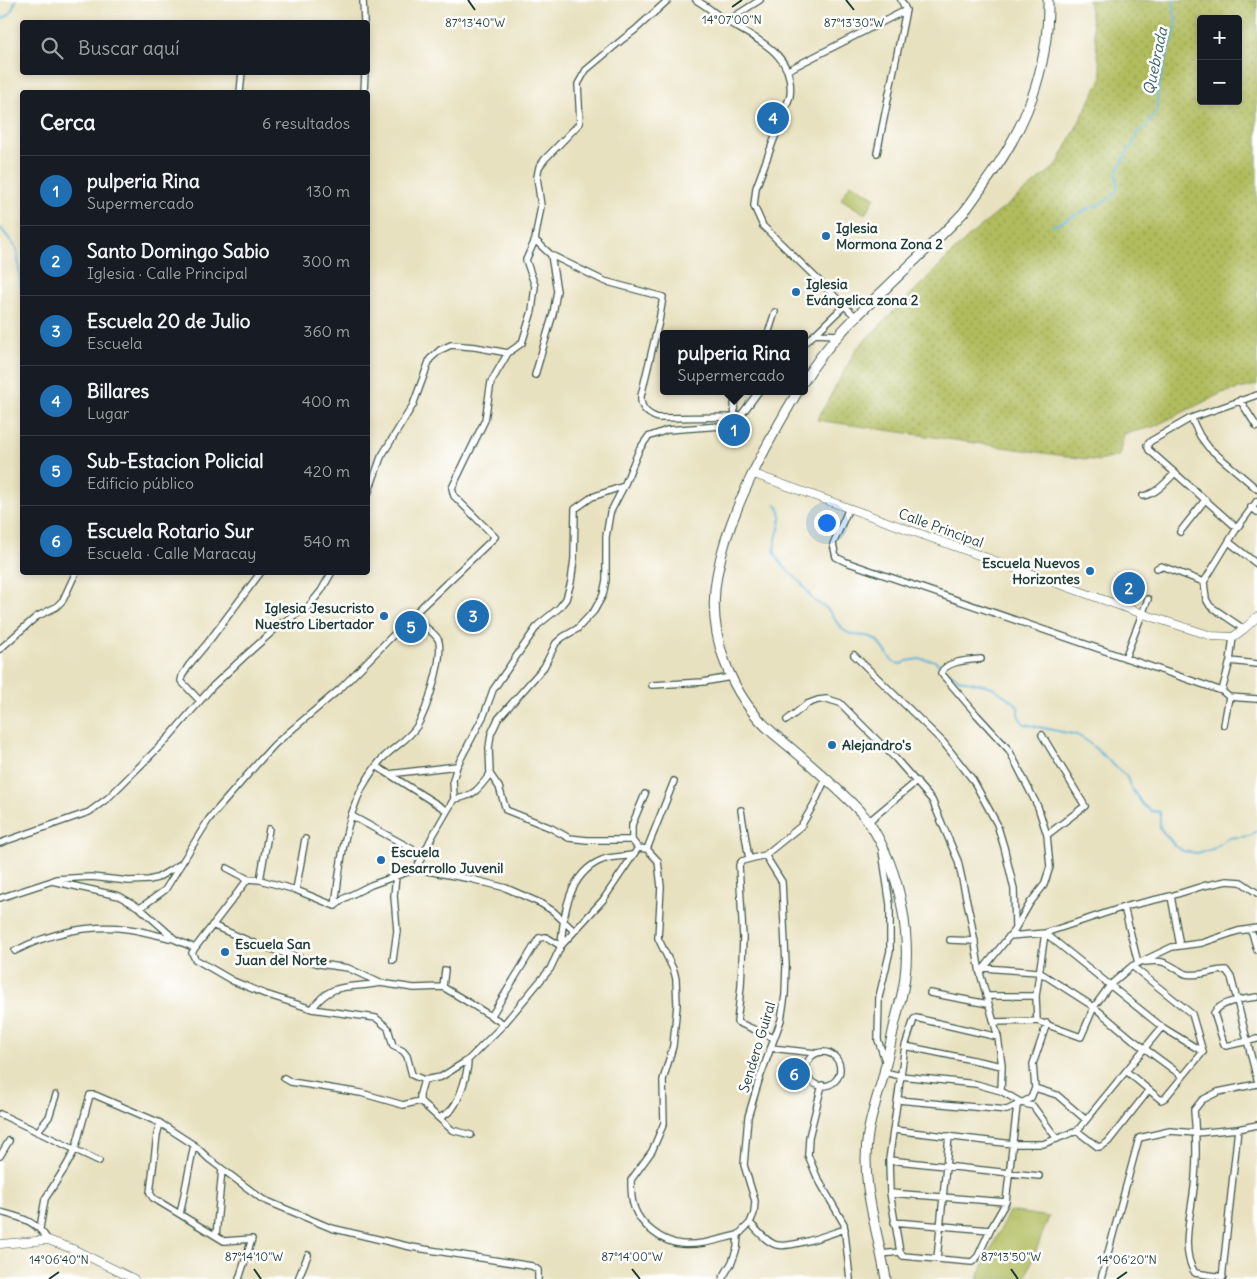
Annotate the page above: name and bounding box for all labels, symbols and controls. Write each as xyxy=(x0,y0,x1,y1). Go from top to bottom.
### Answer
text: 14°07'00"N xyxy=(702,12,762,27)
text: 87°13'40"W xyxy=(445,15,505,30)
text: 87°13'30"W xyxy=(824,15,884,30)
map controls xyxy=(1197,15,1242,105)
button: + xyxy=(1197,15,1242,60)
search box xyxy=(20,20,370,75)
water label: Quebrada xyxy=(1139,24,1172,96)
icon: search xyxy=(38,34,66,62)
text: Buscar aquí xyxy=(78,36,179,60)
button: − xyxy=(1197,60,1242,105)
pin: 4 xyxy=(757,99,789,137)
text: Cerca xyxy=(40,109,95,136)
text: 6 resultados xyxy=(262,113,350,133)
text: pulperia Rina xyxy=(87,169,200,193)
text: 1 xyxy=(53,181,59,201)
text: 130 m xyxy=(306,181,350,201)
text: Supermercado xyxy=(87,193,194,213)
place label: Iglesia Mormona Zona 2 xyxy=(836,219,943,253)
marker: Iglesia Mormona Zona 2 xyxy=(820,230,832,242)
text: Santo Domingo Sabio xyxy=(87,239,270,263)
text: 2 xyxy=(52,251,60,271)
text: 300 m xyxy=(302,251,350,271)
text: Iglesia · Calle Principal xyxy=(87,263,248,283)
place label: Iglesia Evángelica zona 2 xyxy=(806,275,919,309)
marker: Iglesia Evángelica zona 2 xyxy=(790,286,802,298)
text: Escuela 20 de Julio xyxy=(87,309,251,333)
text: 3 xyxy=(51,321,61,341)
text: 360 m xyxy=(303,321,350,341)
popup xyxy=(660,330,808,395)
text: Escuela xyxy=(87,333,142,353)
text: pulperia Rina xyxy=(678,341,790,365)
text: Supermercado xyxy=(678,365,785,385)
text: Billares xyxy=(87,379,149,403)
text: 4 xyxy=(51,391,61,411)
text: 400 m xyxy=(302,391,350,411)
text: Lugar xyxy=(87,403,129,423)
pin: 1 xyxy=(718,411,750,449)
text: Sub-Estacion Policial xyxy=(87,449,264,473)
text: 5 xyxy=(51,461,61,481)
text: 420 m xyxy=(304,461,350,481)
text: Edificio público xyxy=(87,473,194,493)
street label: Calle Principal xyxy=(896,504,986,552)
your location xyxy=(814,510,840,536)
text: Escuela Rotario Sur xyxy=(87,519,254,543)
text: 6 xyxy=(51,531,61,551)
text: 540 m xyxy=(303,531,350,551)
text: Escuela · Calle Maracay xyxy=(87,543,256,563)
place label: Escuela Nuevos Horizontes xyxy=(982,554,1081,588)
marker: Escuela Nuevos Horizontes xyxy=(1084,565,1096,577)
pin: 2 xyxy=(1113,569,1145,607)
pin: 3 xyxy=(457,597,489,635)
place label: Iglesia Jesucristo Nuestro Libertador xyxy=(255,599,374,633)
pin: 5 xyxy=(395,608,427,646)
marker: Iglesia Jesucristo Nuestro Libertador xyxy=(378,610,390,622)
place label: Alejandro's xyxy=(842,736,912,754)
marker: Alejandro's xyxy=(826,739,838,751)
place label: Escuela Desarrollo Juvenil xyxy=(391,843,503,877)
marker: Escuela Desarrollo Juvenil xyxy=(375,854,387,866)
place label: Escuela San Juan del Norte xyxy=(235,935,328,969)
marker: Escuela San Juan del Norte xyxy=(219,946,231,958)
street label: Sendero Guiral xyxy=(735,999,779,1095)
pin: 6 xyxy=(778,1055,810,1093)
text: 87°14'10"W xyxy=(225,1249,283,1264)
text: 87°14'00"W xyxy=(601,1249,663,1264)
text: 87°13'50"W xyxy=(981,1249,1041,1264)
text: 14°06'40"N xyxy=(29,1252,89,1267)
text: 14°06'20"N xyxy=(1097,1252,1157,1267)

